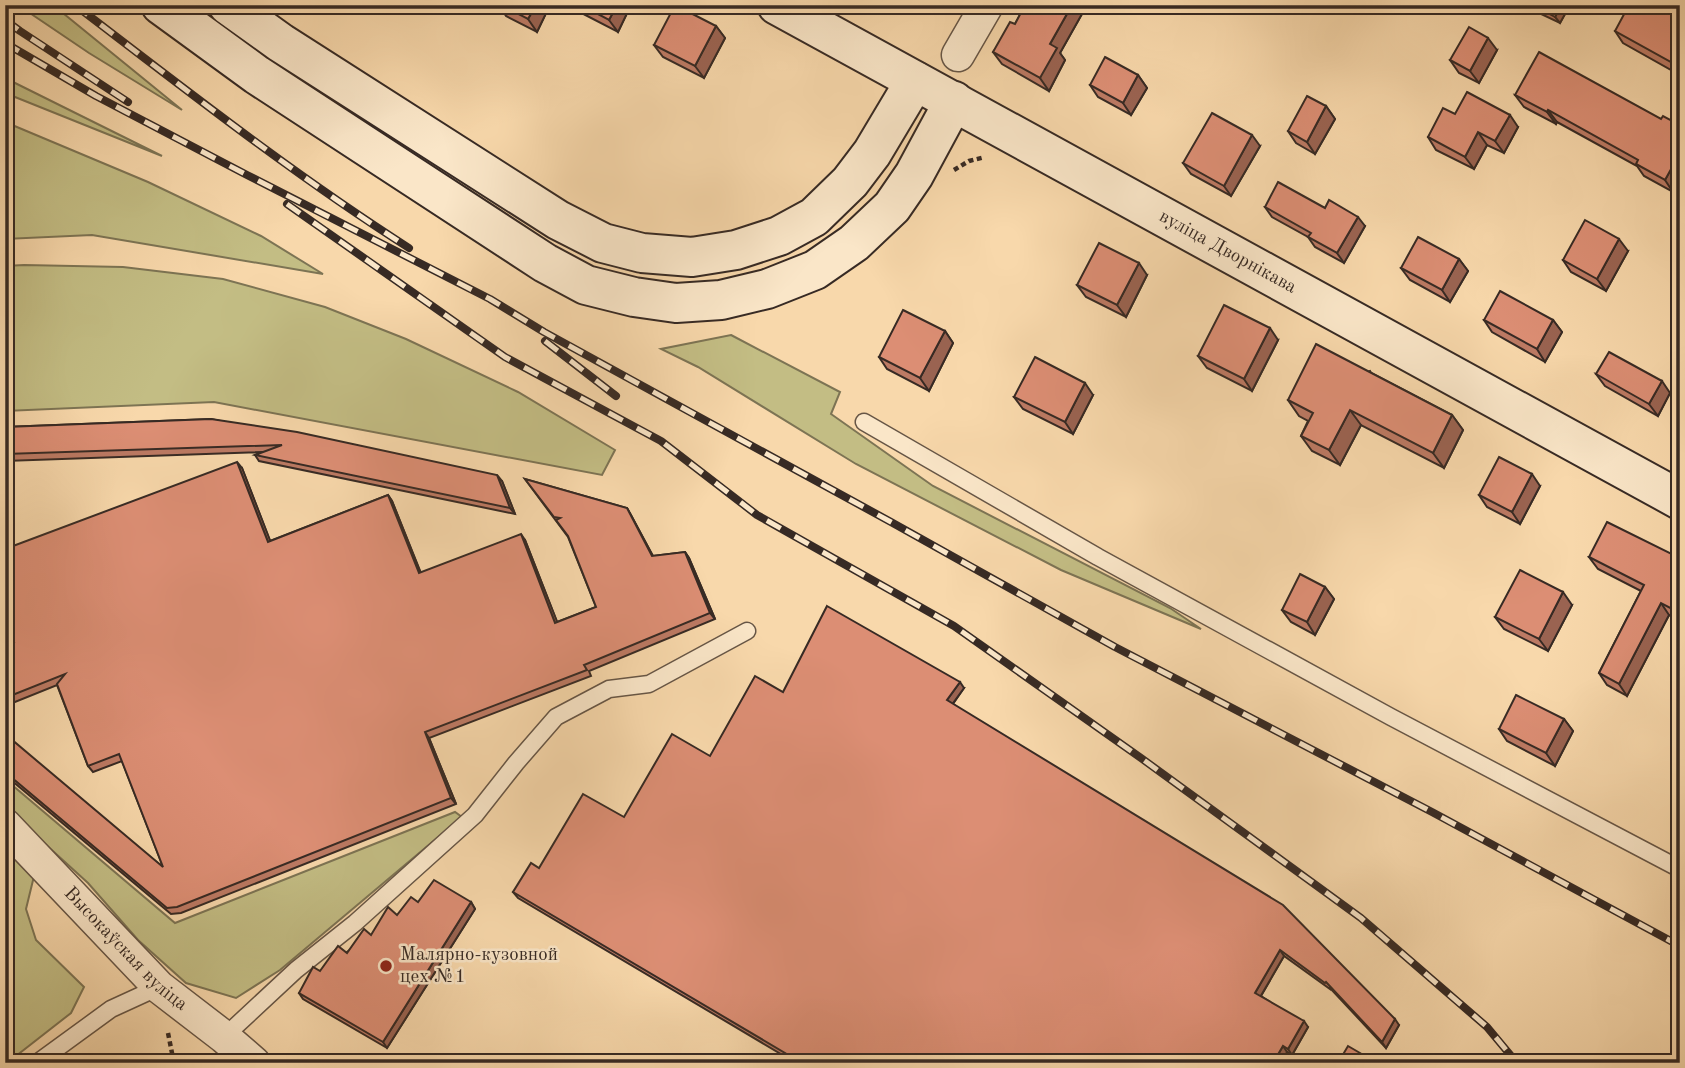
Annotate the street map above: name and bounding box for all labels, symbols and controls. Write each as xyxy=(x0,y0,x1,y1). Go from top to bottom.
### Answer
street label: вуліца Дворнікава xyxy=(1156,207,1300,298)
street label: Высокаўская вуліца xyxy=(60,883,191,1015)
place label: Малярно-кузовной цех №1 xyxy=(400,946,558,987)
marker: Малярно-кузовной цех №1 xyxy=(378,958,394,974)

